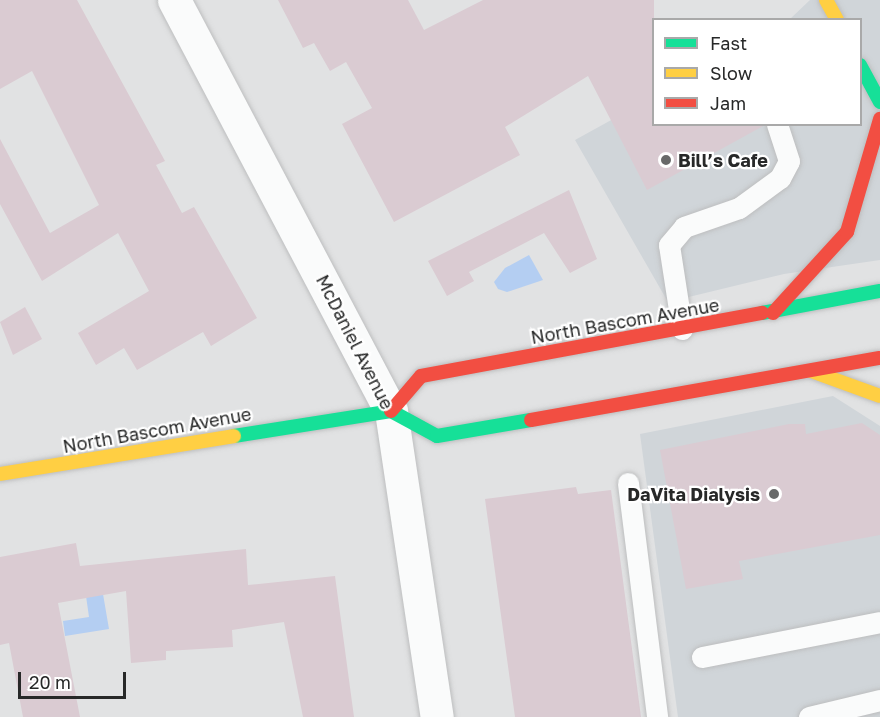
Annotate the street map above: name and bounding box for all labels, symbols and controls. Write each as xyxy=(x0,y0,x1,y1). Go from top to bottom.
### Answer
legend xyxy=(652,18,862,126)
text: Fast xyxy=(710,32,747,54)
text: Slow xyxy=(710,62,752,84)
text: Jam xyxy=(710,92,746,114)
place label: Bill’s Cafe xyxy=(678,149,768,171)
marker: Bill’s Cafe xyxy=(659,153,673,167)
street label: McDaniel Avenue xyxy=(312,271,398,413)
street label: North Bascom Avenue xyxy=(529,294,721,348)
street label: North Bascom Avenue xyxy=(61,403,253,457)
place label: DaVita Dialysis xyxy=(627,483,760,505)
marker: DaVita Dialysis xyxy=(765,485,783,503)
scale bar xyxy=(21,660,129,698)
text: 20 m xyxy=(29,671,71,693)

